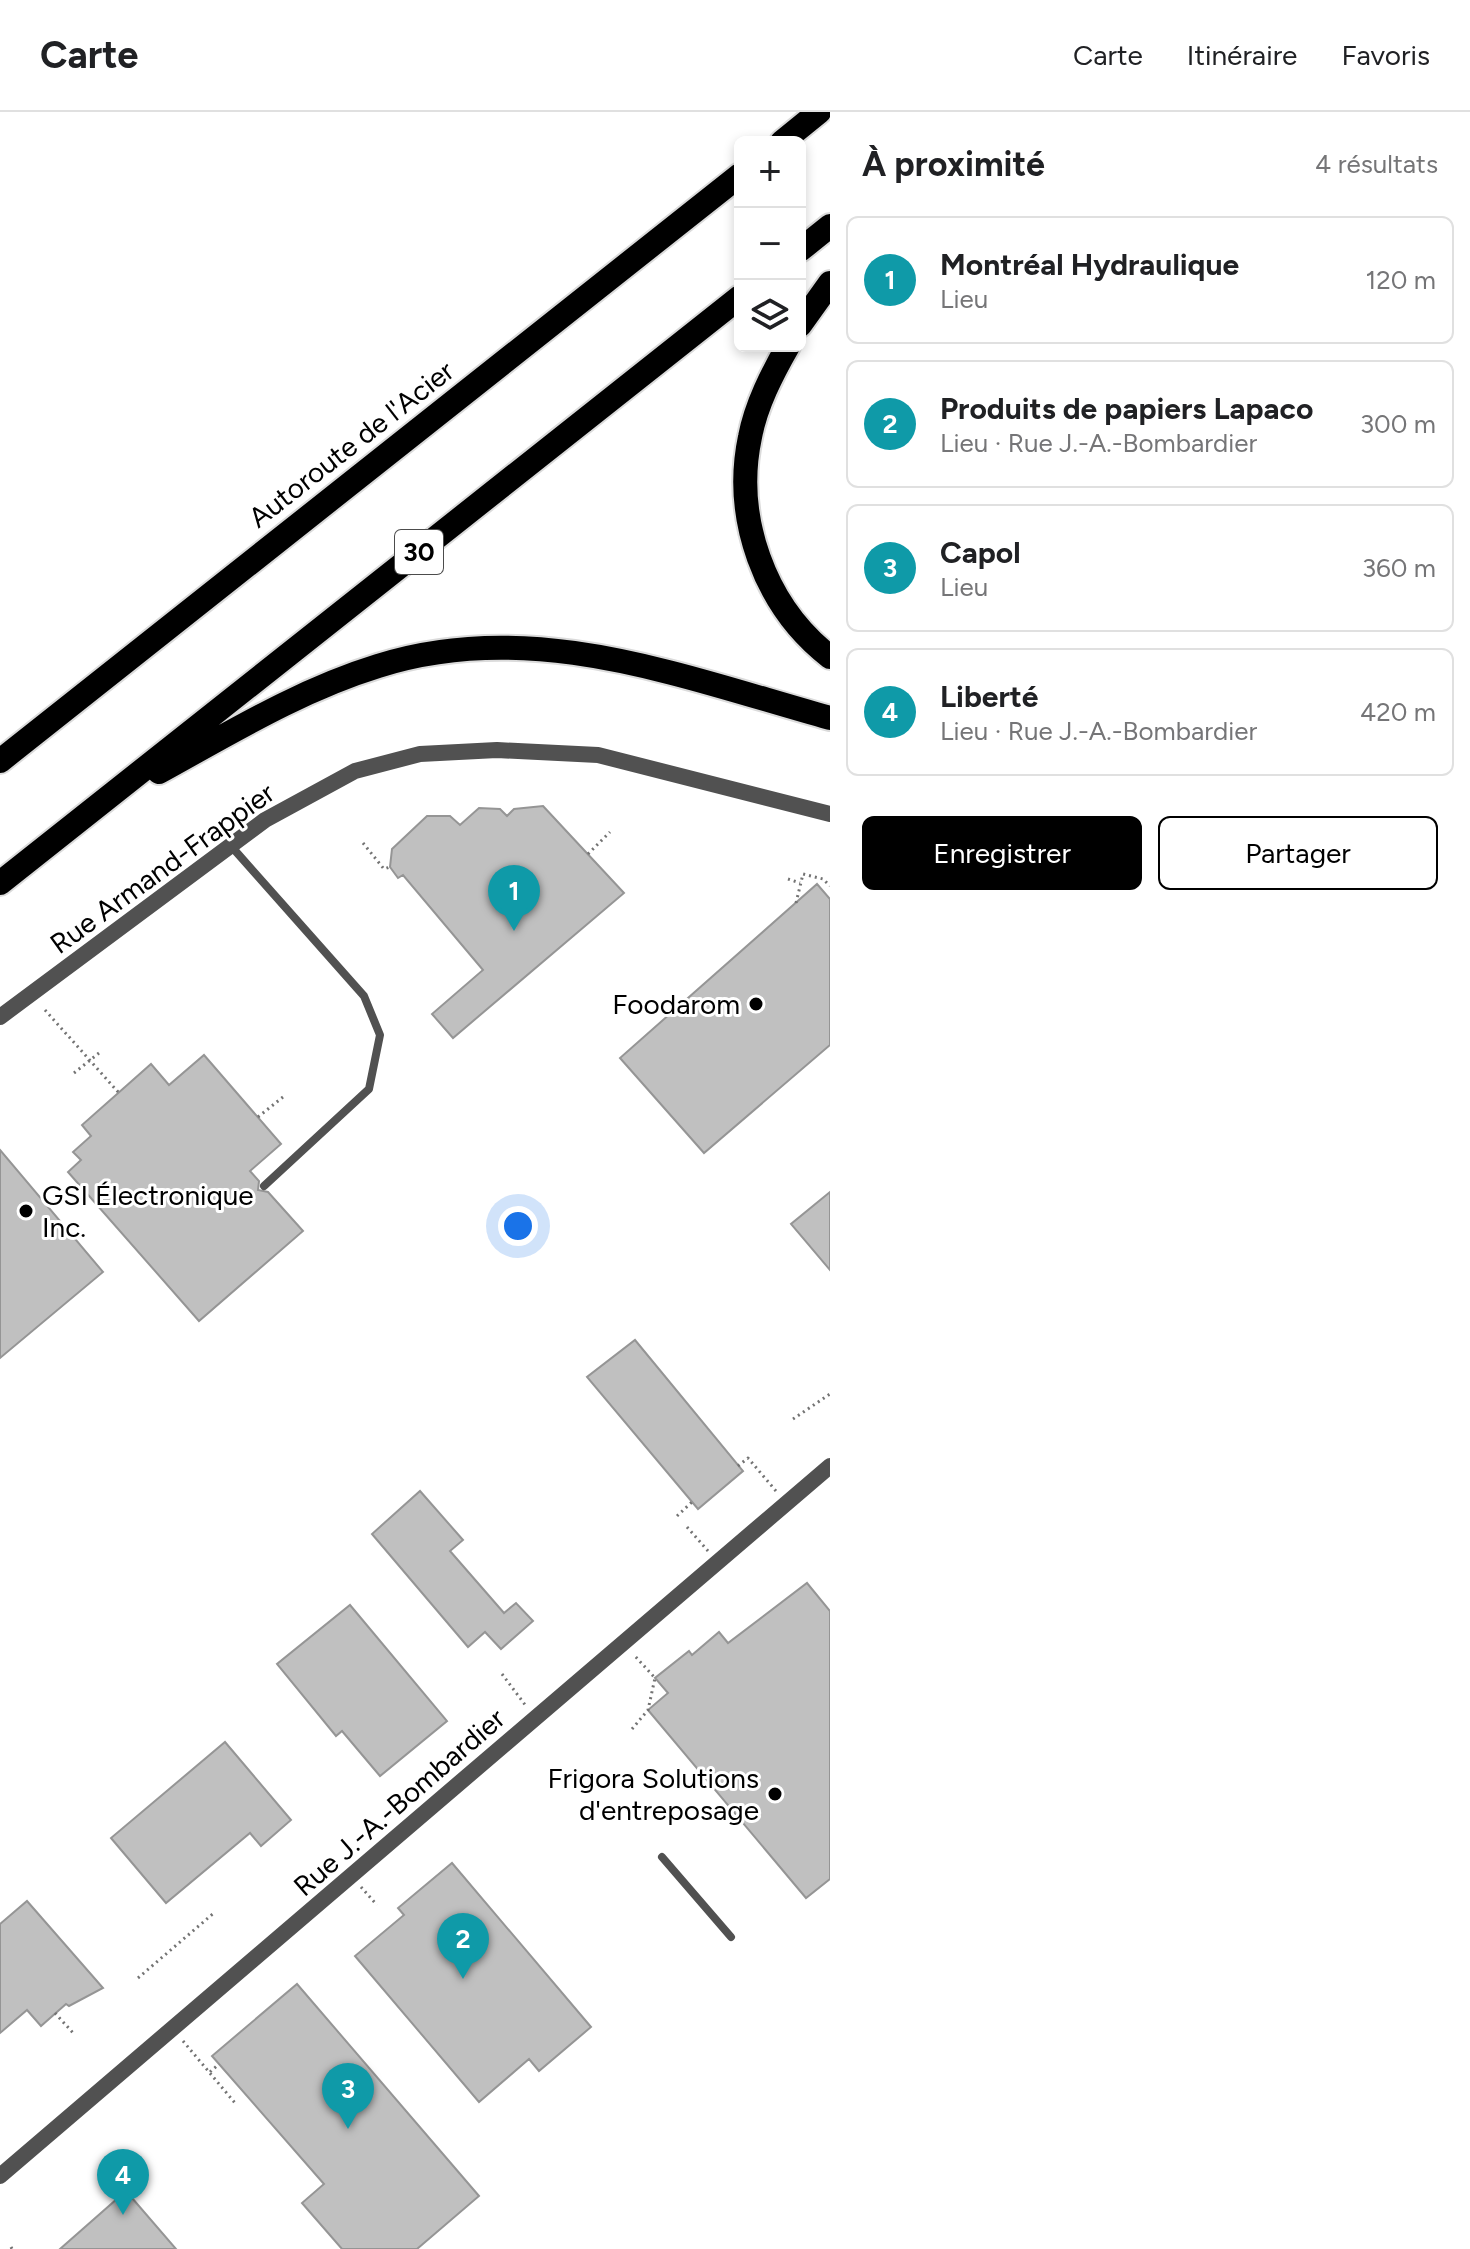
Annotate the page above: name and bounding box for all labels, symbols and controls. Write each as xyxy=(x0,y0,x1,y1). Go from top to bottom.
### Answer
text: Carte xyxy=(40,32,138,78)
text: Carte xyxy=(1073,38,1143,72)
text: Itinéraire xyxy=(1187,38,1297,72)
text: Favoris xyxy=(1341,38,1430,72)
map controls xyxy=(734,136,806,352)
button: + xyxy=(734,136,806,208)
text: À proximité xyxy=(862,144,1045,185)
text: 4 résultats xyxy=(1315,148,1438,180)
button: − xyxy=(734,208,806,280)
text: Montréal Hydraulique xyxy=(940,246,1239,283)
text: 1 xyxy=(885,264,895,296)
text: 120 m xyxy=(1366,264,1436,296)
button: layers xyxy=(734,280,806,352)
text: Lieu xyxy=(940,283,988,315)
street label: Autoroute de l'Acier xyxy=(242,353,461,535)
text: Produits de papiers Lapaco xyxy=(940,390,1313,427)
text: 2 xyxy=(882,408,898,440)
text: 300 m xyxy=(1360,408,1436,440)
text: Lieu · Rue J.-A.-Bombardier xyxy=(940,427,1257,459)
road number: 30 xyxy=(395,530,443,574)
text: Capol xyxy=(940,534,1021,571)
text: 3 xyxy=(883,552,897,584)
text: 360 m xyxy=(1362,552,1436,584)
text: Lieu xyxy=(940,571,988,603)
text: Liberté xyxy=(940,678,1038,715)
text: 4 xyxy=(882,696,898,728)
text: 420 m xyxy=(1360,696,1436,728)
text: Lieu · Rue J.-A.-Bombardier xyxy=(940,715,1257,747)
street label: Rue Armand-Frappier xyxy=(43,775,281,961)
button: Enregistrer xyxy=(862,816,1142,890)
button: Partager xyxy=(1158,816,1438,890)
pin: 1 xyxy=(488,865,540,931)
place label: Foodarom xyxy=(612,987,740,1021)
marker: Foodarom xyxy=(747,995,765,1013)
place label: GSI Électronique Inc. xyxy=(42,1178,254,1244)
marker: GSI Électronique Inc. xyxy=(17,1202,35,1220)
your location xyxy=(498,1206,538,1246)
street label: Rue J.-A.-Bombardier xyxy=(286,1701,512,1903)
place label: Frigora Solutions d'entreposage xyxy=(548,1761,759,1827)
marker: Frigora Solutions d'entreposage xyxy=(766,1785,784,1803)
pin: 2 xyxy=(437,1913,489,1979)
pin: 3 xyxy=(322,2063,374,2129)
pin: 4 xyxy=(97,2149,149,2215)

